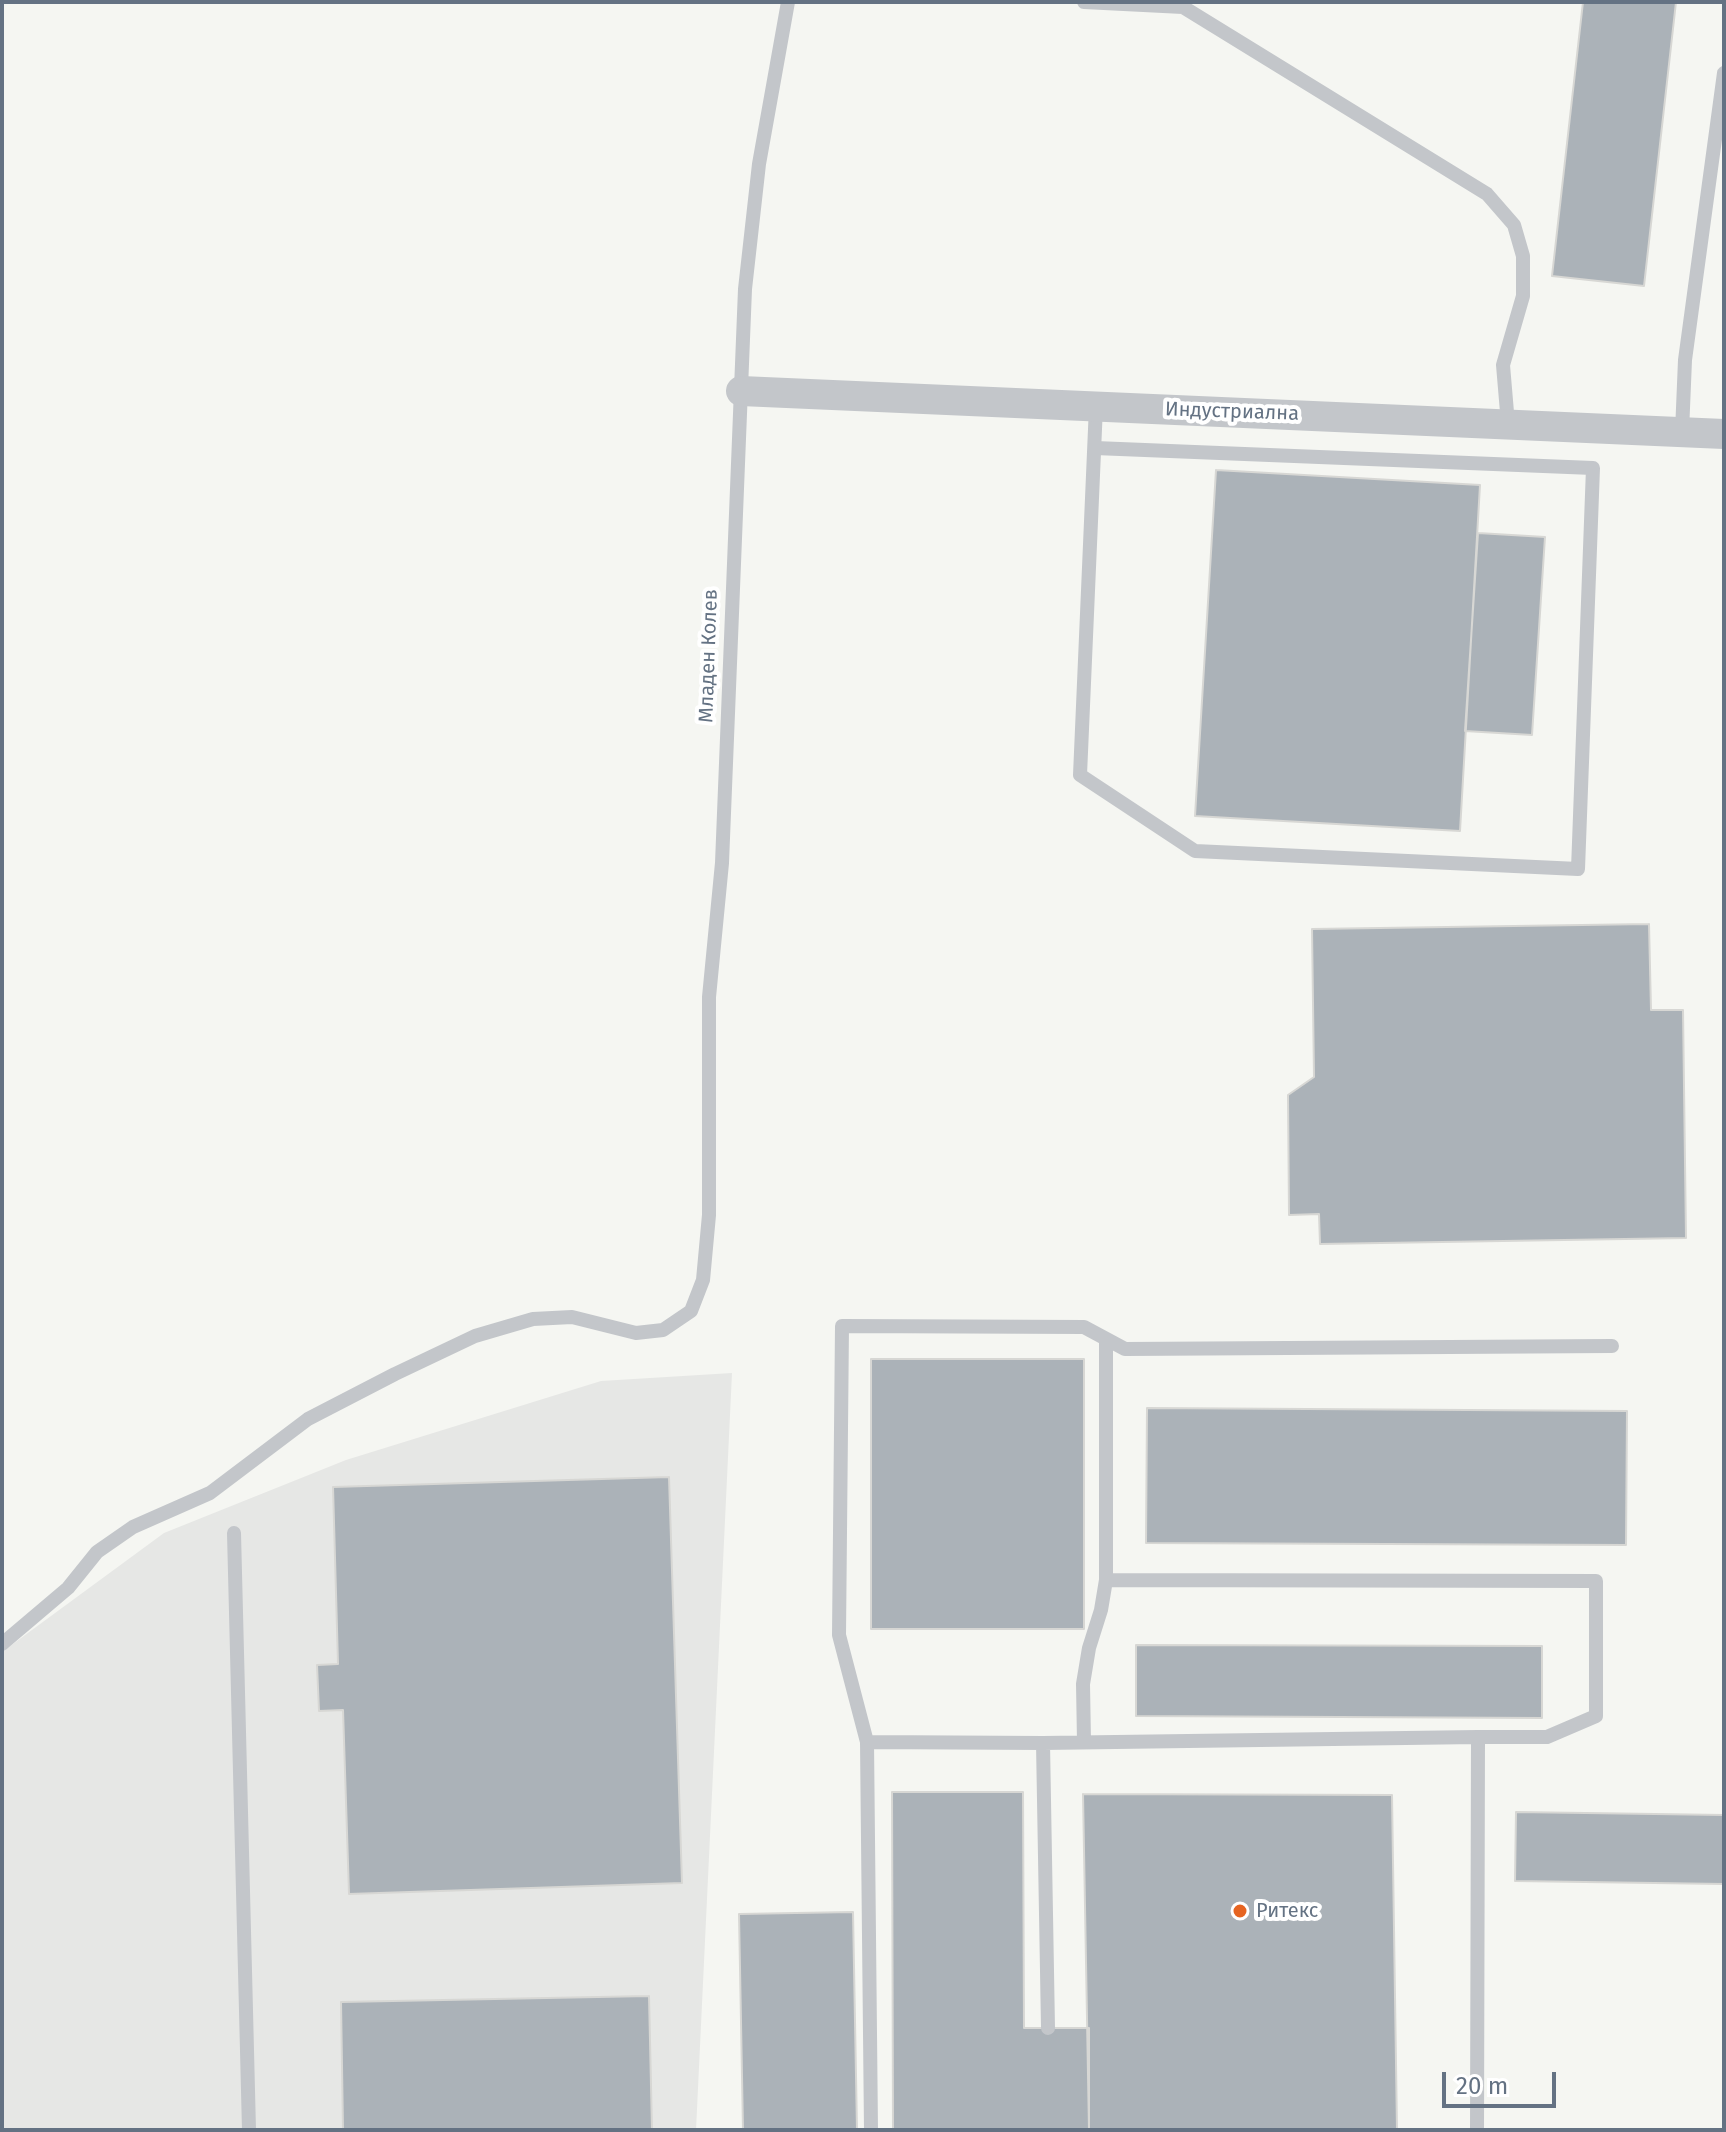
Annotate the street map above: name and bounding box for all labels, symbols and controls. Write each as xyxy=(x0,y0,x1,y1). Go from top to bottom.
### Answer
street label: Индустриална xyxy=(1165,398,1299,426)
street label: Младен Колев xyxy=(695,589,723,723)
place label: Ритекс xyxy=(1256,1899,1318,1923)
marker: Ритекс xyxy=(1231,1902,1249,1920)
scale bar xyxy=(1446,2056,1560,2106)
text: 20 m xyxy=(1456,2072,1508,2100)

